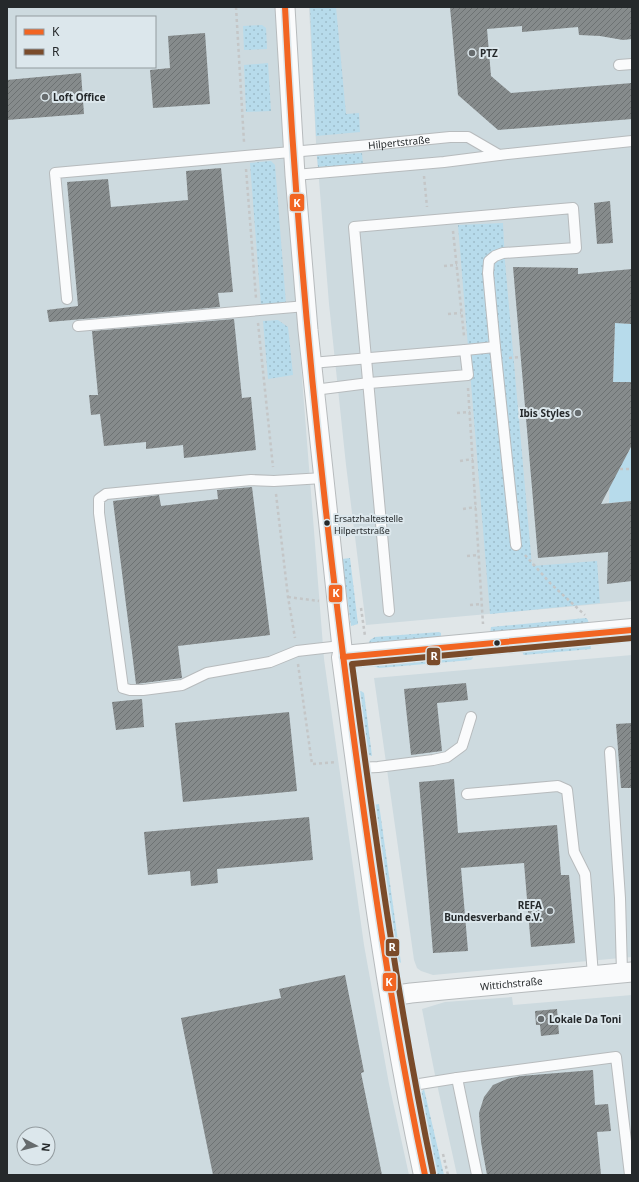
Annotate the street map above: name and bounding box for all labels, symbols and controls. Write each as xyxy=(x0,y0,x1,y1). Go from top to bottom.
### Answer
legend xyxy=(16,16,156,68)
text: K xyxy=(52,23,60,40)
text: R xyxy=(52,43,60,60)
place label: PTZ xyxy=(480,46,498,60)
marker: PTZ xyxy=(467,48,477,58)
place label: Loft Office xyxy=(53,90,105,104)
marker: Loft Office xyxy=(40,92,50,102)
street label: Hilpertstraße xyxy=(367,132,431,152)
line badge: K xyxy=(289,193,305,212)
text: K xyxy=(293,195,301,210)
place label: Ibis Styles xyxy=(520,406,570,420)
marker: Ibis Styles xyxy=(573,408,583,418)
place label: Ersatzhaltestelle Hilpertstraße xyxy=(334,512,403,537)
marker: Ersatzhaltestelle Hilpertstraße xyxy=(322,518,332,528)
line badge: K xyxy=(328,584,343,603)
text: K xyxy=(332,585,340,600)
unlabelled marker xyxy=(492,638,502,648)
line badge: R xyxy=(426,647,441,666)
text: R xyxy=(430,648,438,663)
place label: REFA Bundesverband e.V. xyxy=(444,898,542,924)
marker: REFA Bundesverband e.V. xyxy=(545,906,555,916)
line badge: R xyxy=(385,938,400,957)
text: R xyxy=(388,939,396,954)
line badge: K xyxy=(382,972,397,992)
street label: Wittichstraße xyxy=(479,973,544,993)
text: K xyxy=(385,974,393,989)
place label: Lokale Da Toni xyxy=(549,1012,621,1026)
marker: Lokale Da Toni xyxy=(536,1014,546,1024)
north arrow xyxy=(16,1126,56,1166)
text: N xyxy=(38,1142,54,1153)

